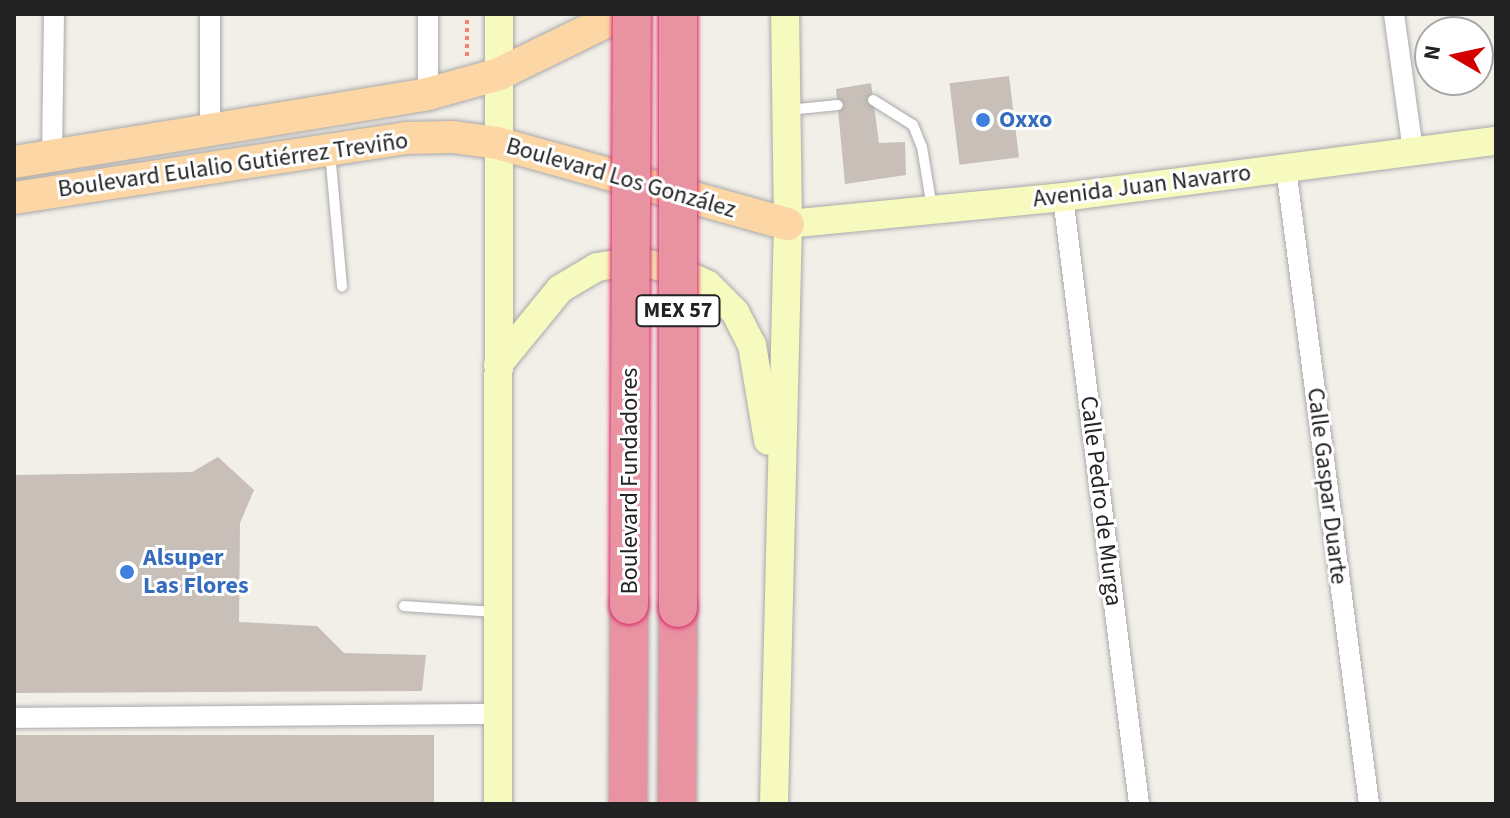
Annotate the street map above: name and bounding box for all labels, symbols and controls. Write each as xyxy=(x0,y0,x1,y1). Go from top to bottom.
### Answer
north arrow xyxy=(1414,16,1494,96)
text: N xyxy=(1415,43,1449,62)
place label: Oxxo xyxy=(999,106,1052,134)
marker: Oxxo xyxy=(974,111,992,129)
street label: Boulevard Eulalio Gutiérrez Treviño xyxy=(56,126,410,204)
street label: Boulevard Los González xyxy=(503,131,739,225)
street label: Avenida Juan Navarro xyxy=(1031,158,1253,214)
road number: MEX 57 xyxy=(634,293,722,329)
street label: Boulevard Fundadores xyxy=(616,368,644,594)
street label: Calle Gaspar Duarte xyxy=(1301,386,1353,586)
street label: Calle Pedro de Murga xyxy=(1074,394,1128,608)
place label: Alsuper Las Flores xyxy=(143,544,249,600)
marker: Alsuper Las Flores xyxy=(118,563,136,581)

